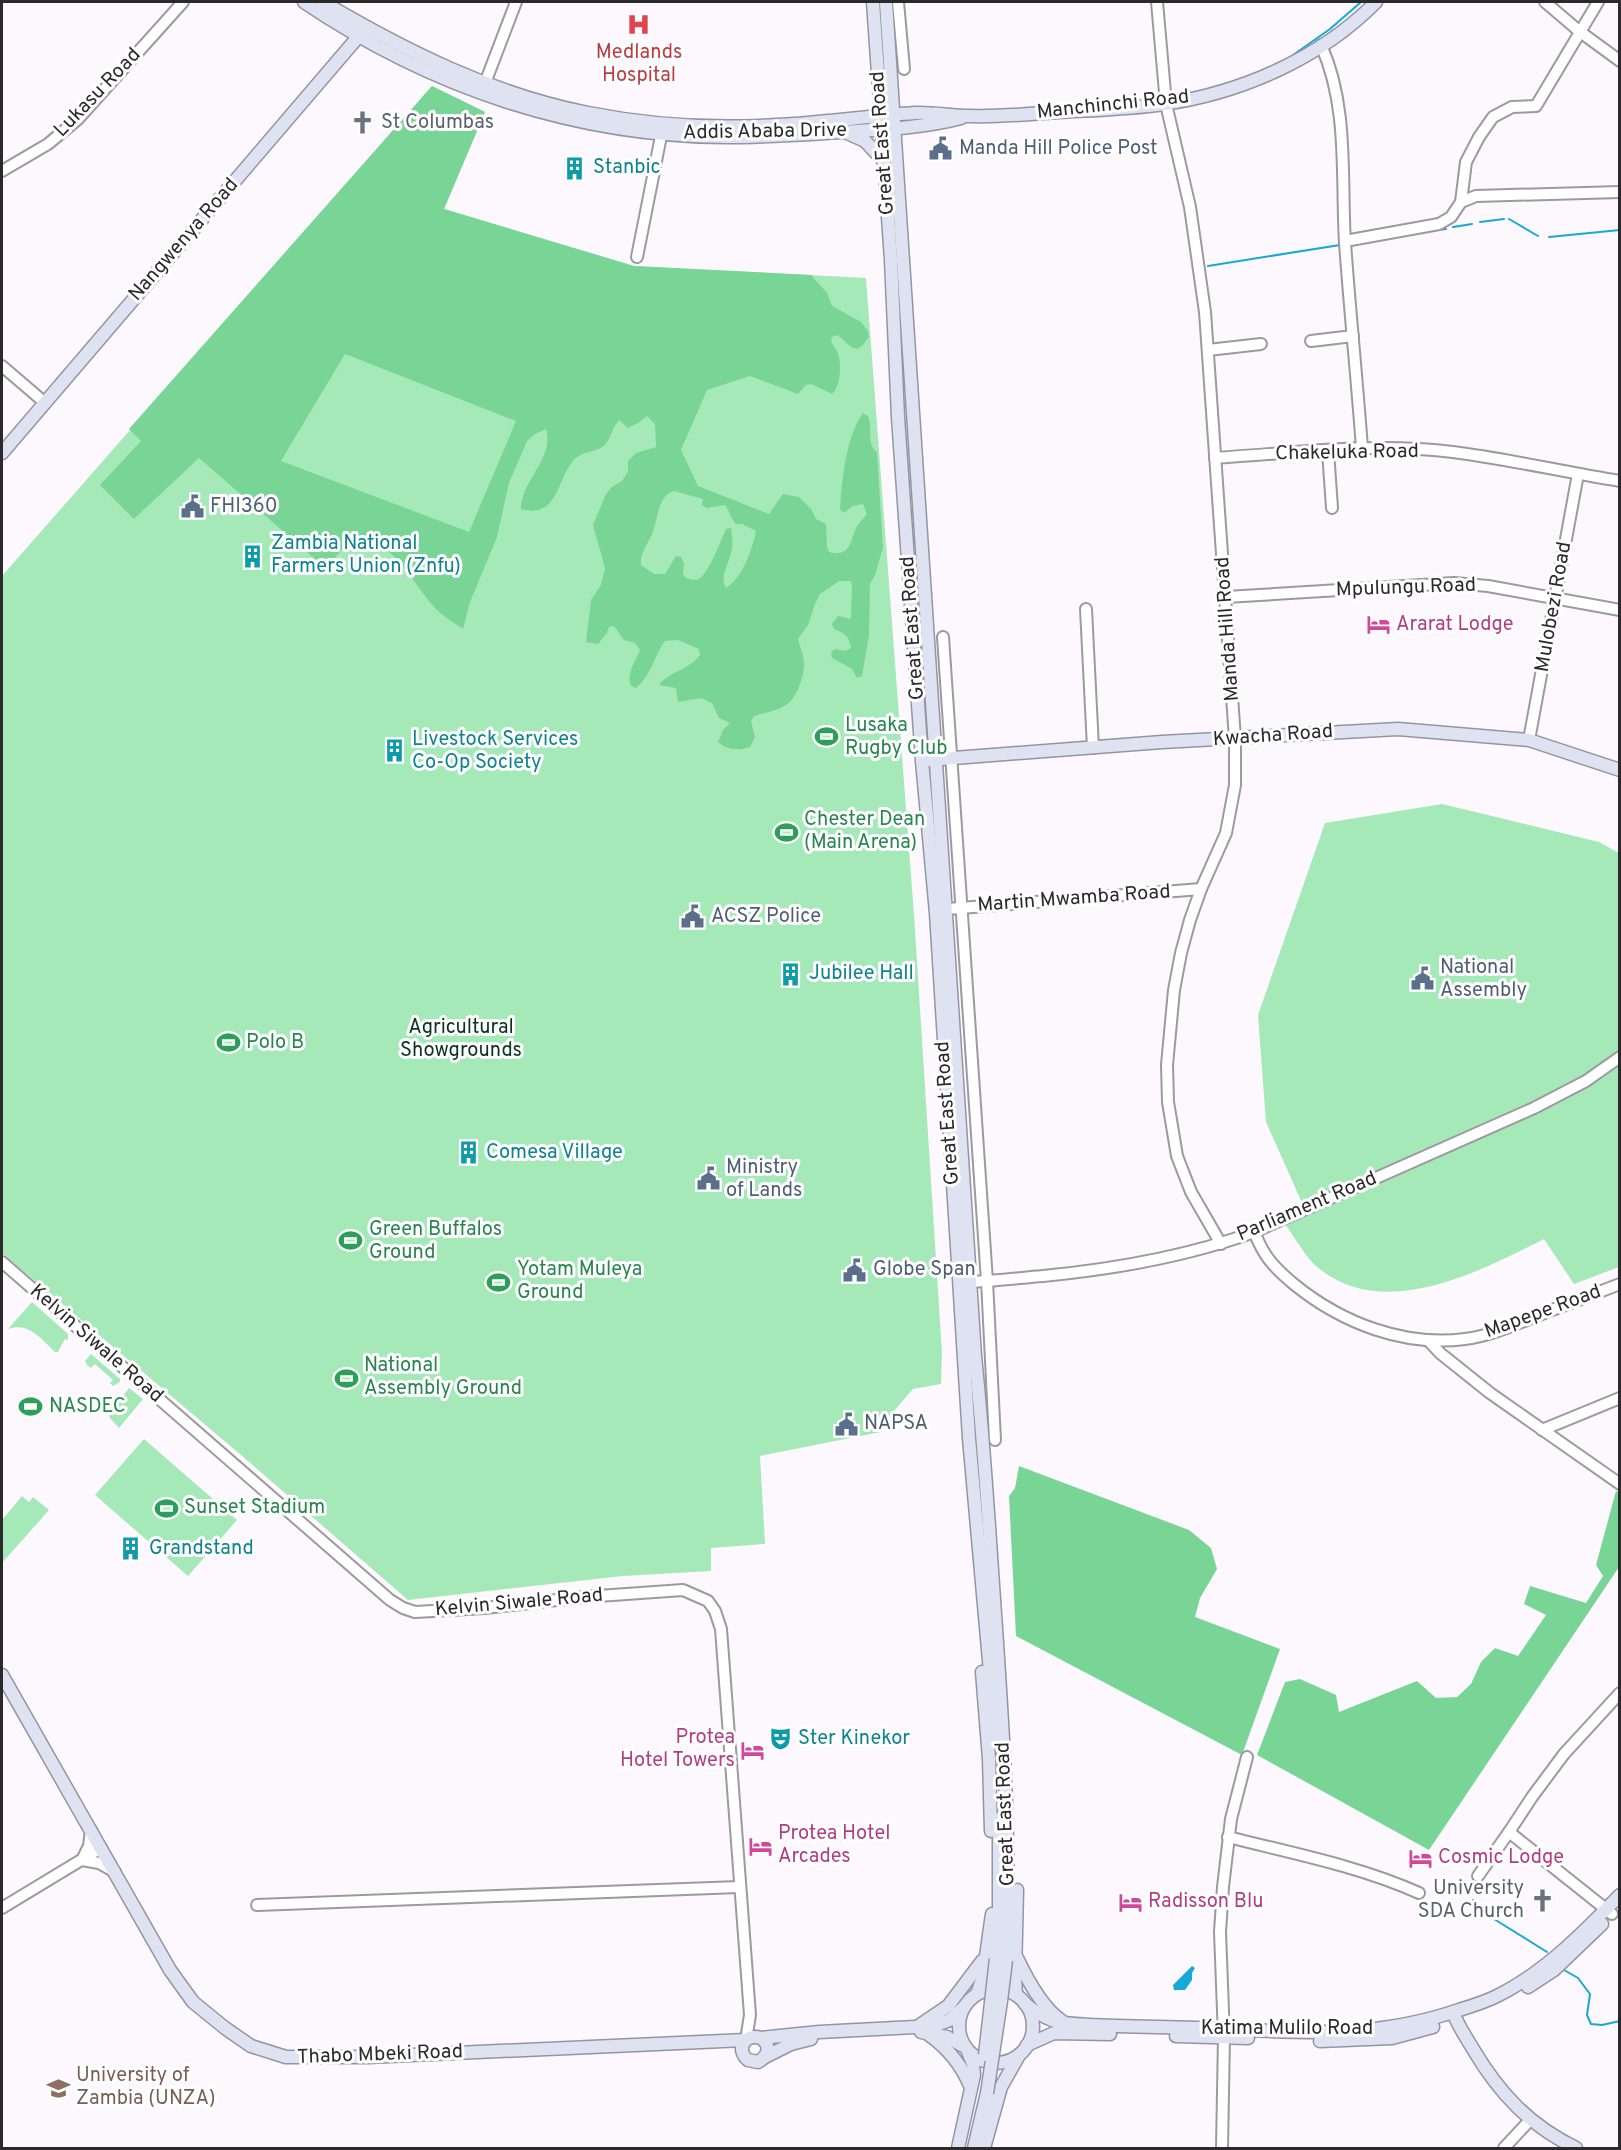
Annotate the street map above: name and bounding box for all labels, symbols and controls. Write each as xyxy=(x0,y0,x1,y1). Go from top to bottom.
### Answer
hospital icon: Medlands Hospital xyxy=(626,12,652,38)
place label: Medlands Hospital xyxy=(596,40,682,89)
street label: Lukasu Road xyxy=(49,43,147,143)
street label: Great East Road xyxy=(865,70,901,216)
street label: Manchinchi Road xyxy=(1036,84,1190,126)
church icon: St Columbas xyxy=(350,110,376,136)
place label: St Columbas xyxy=(381,110,494,136)
street label: Addis Ababa Drive xyxy=(683,118,847,146)
public building icon: Manda Hill Police Post xyxy=(928,136,954,162)
place label: Manda Hill Police Post xyxy=(959,136,1158,162)
building icon: Stanbic xyxy=(562,155,588,181)
place label: Stanbic xyxy=(593,155,661,181)
street label: Nangwenya Road xyxy=(123,173,245,307)
street label: Chakeluka Road xyxy=(1275,439,1419,467)
public building icon: FHI360 xyxy=(179,494,205,520)
place label: FHI360 xyxy=(210,494,278,520)
place label: Zambia National Farmers Union (Znfu) xyxy=(271,531,461,580)
street label: Mulobezi Road xyxy=(1530,540,1578,674)
building icon: Zambia National Farmers Union (Znfu) xyxy=(240,543,266,569)
street label: Great East Road xyxy=(895,555,931,701)
street label: Manda Hill Road xyxy=(1210,556,1246,702)
street label: Mpulungu Road xyxy=(1335,573,1477,603)
hotel icon: Ararat Lodge xyxy=(1365,612,1391,638)
place label: Ararat Lodge xyxy=(1396,612,1513,638)
place label: Lusaka Rugby Club xyxy=(845,713,948,762)
street label: Kwacha Road xyxy=(1212,719,1334,753)
sports icon: Lusaka Rugby Club xyxy=(814,724,840,750)
place label: Livestock Services Co-Op Society xyxy=(412,727,578,776)
building icon: Livestock Services Co-Op Society xyxy=(381,738,407,764)
place label: Chester Dean (Main Arena) xyxy=(804,807,925,856)
sports icon: Chester Dean (Main Arena) xyxy=(773,819,799,845)
street label: Martin Mwamba Road xyxy=(977,879,1171,919)
public building icon: ACSZ Police xyxy=(680,904,706,930)
place label: ACSZ Police xyxy=(711,904,821,930)
place label: National Assembly xyxy=(1440,955,1527,1004)
building icon: Jubilee Hall xyxy=(778,961,804,987)
place label: Jubilee Hall xyxy=(809,961,914,987)
public building icon: National Assembly xyxy=(1409,966,1435,992)
park label: Agricultural Showgrounds xyxy=(400,1015,522,1064)
sports icon: Polo B xyxy=(215,1030,241,1056)
place label: Polo B xyxy=(246,1030,304,1056)
street label: Great East Road xyxy=(930,1040,966,1186)
building icon: Comesa Village xyxy=(455,1140,481,1166)
place label: Comesa Village xyxy=(486,1140,623,1166)
place label: Ministry of Lands xyxy=(726,1155,802,1204)
public building icon: Ministry of Lands xyxy=(695,1166,721,1192)
street label: Parliament Road xyxy=(1233,1166,1381,1248)
place label: Green Buffalos Ground xyxy=(369,1217,502,1266)
sports icon: Green Buffalos Ground xyxy=(338,1228,364,1254)
place label: Yotam Muleya Ground xyxy=(517,1257,642,1306)
public building icon: Globe Span xyxy=(842,1257,868,1283)
place label: Globe Span xyxy=(873,1257,976,1283)
sports icon: Yotam Muleya Ground xyxy=(486,1269,512,1295)
street label: Kelvin Siwale Road xyxy=(24,1279,168,1409)
street label: Mapepe Road xyxy=(1481,1279,1605,1345)
place label: National Assembly Ground xyxy=(364,1353,522,1402)
sports icon: National Assembly Ground xyxy=(333,1365,359,1391)
sports icon: NASDEC xyxy=(18,1394,44,1420)
place label: NASDEC xyxy=(49,1394,126,1420)
public building icon: NAPSA xyxy=(833,1411,859,1437)
place label: NAPSA xyxy=(864,1411,928,1437)
sports icon: Sunset Stadium xyxy=(153,1495,179,1521)
place label: Sunset Stadium xyxy=(184,1495,325,1521)
building icon: Grandstand xyxy=(118,1536,144,1562)
place label: Grandstand xyxy=(149,1536,254,1562)
street label: Kelvin Siwale Road xyxy=(434,1583,604,1623)
place label: Protea Hotel Towers xyxy=(620,1725,735,1774)
theatre icon: Ster Kinekor xyxy=(767,1726,793,1752)
place label: Ster Kinekor xyxy=(798,1726,910,1752)
hotel icon: Protea Hotel Towers xyxy=(740,1737,766,1763)
street label: Great East Road xyxy=(990,1741,1022,1887)
place label: Protea Hotel Arcades xyxy=(778,1821,890,1870)
hotel icon: Protea Hotel Arcades xyxy=(747,1833,773,1859)
hotel icon: Cosmic Lodge xyxy=(1407,1845,1433,1871)
place label: Cosmic Lodge xyxy=(1438,1845,1564,1871)
place label: University SDA Church xyxy=(1418,1876,1524,1925)
church icon: University SDA Church xyxy=(1529,1888,1555,1914)
hotel icon: Radisson Blu xyxy=(1117,1889,1143,1915)
place label: Radisson Blu xyxy=(1148,1889,1263,1915)
street label: Katima Mulilo Road xyxy=(1201,2016,1373,2042)
street label: Thabo Mbeki Road xyxy=(297,2039,463,2071)
place label: University of Zambia (UNZA) xyxy=(76,2063,216,2112)
school or university icon: University of Zambia (UNZA) xyxy=(45,2075,71,2101)

